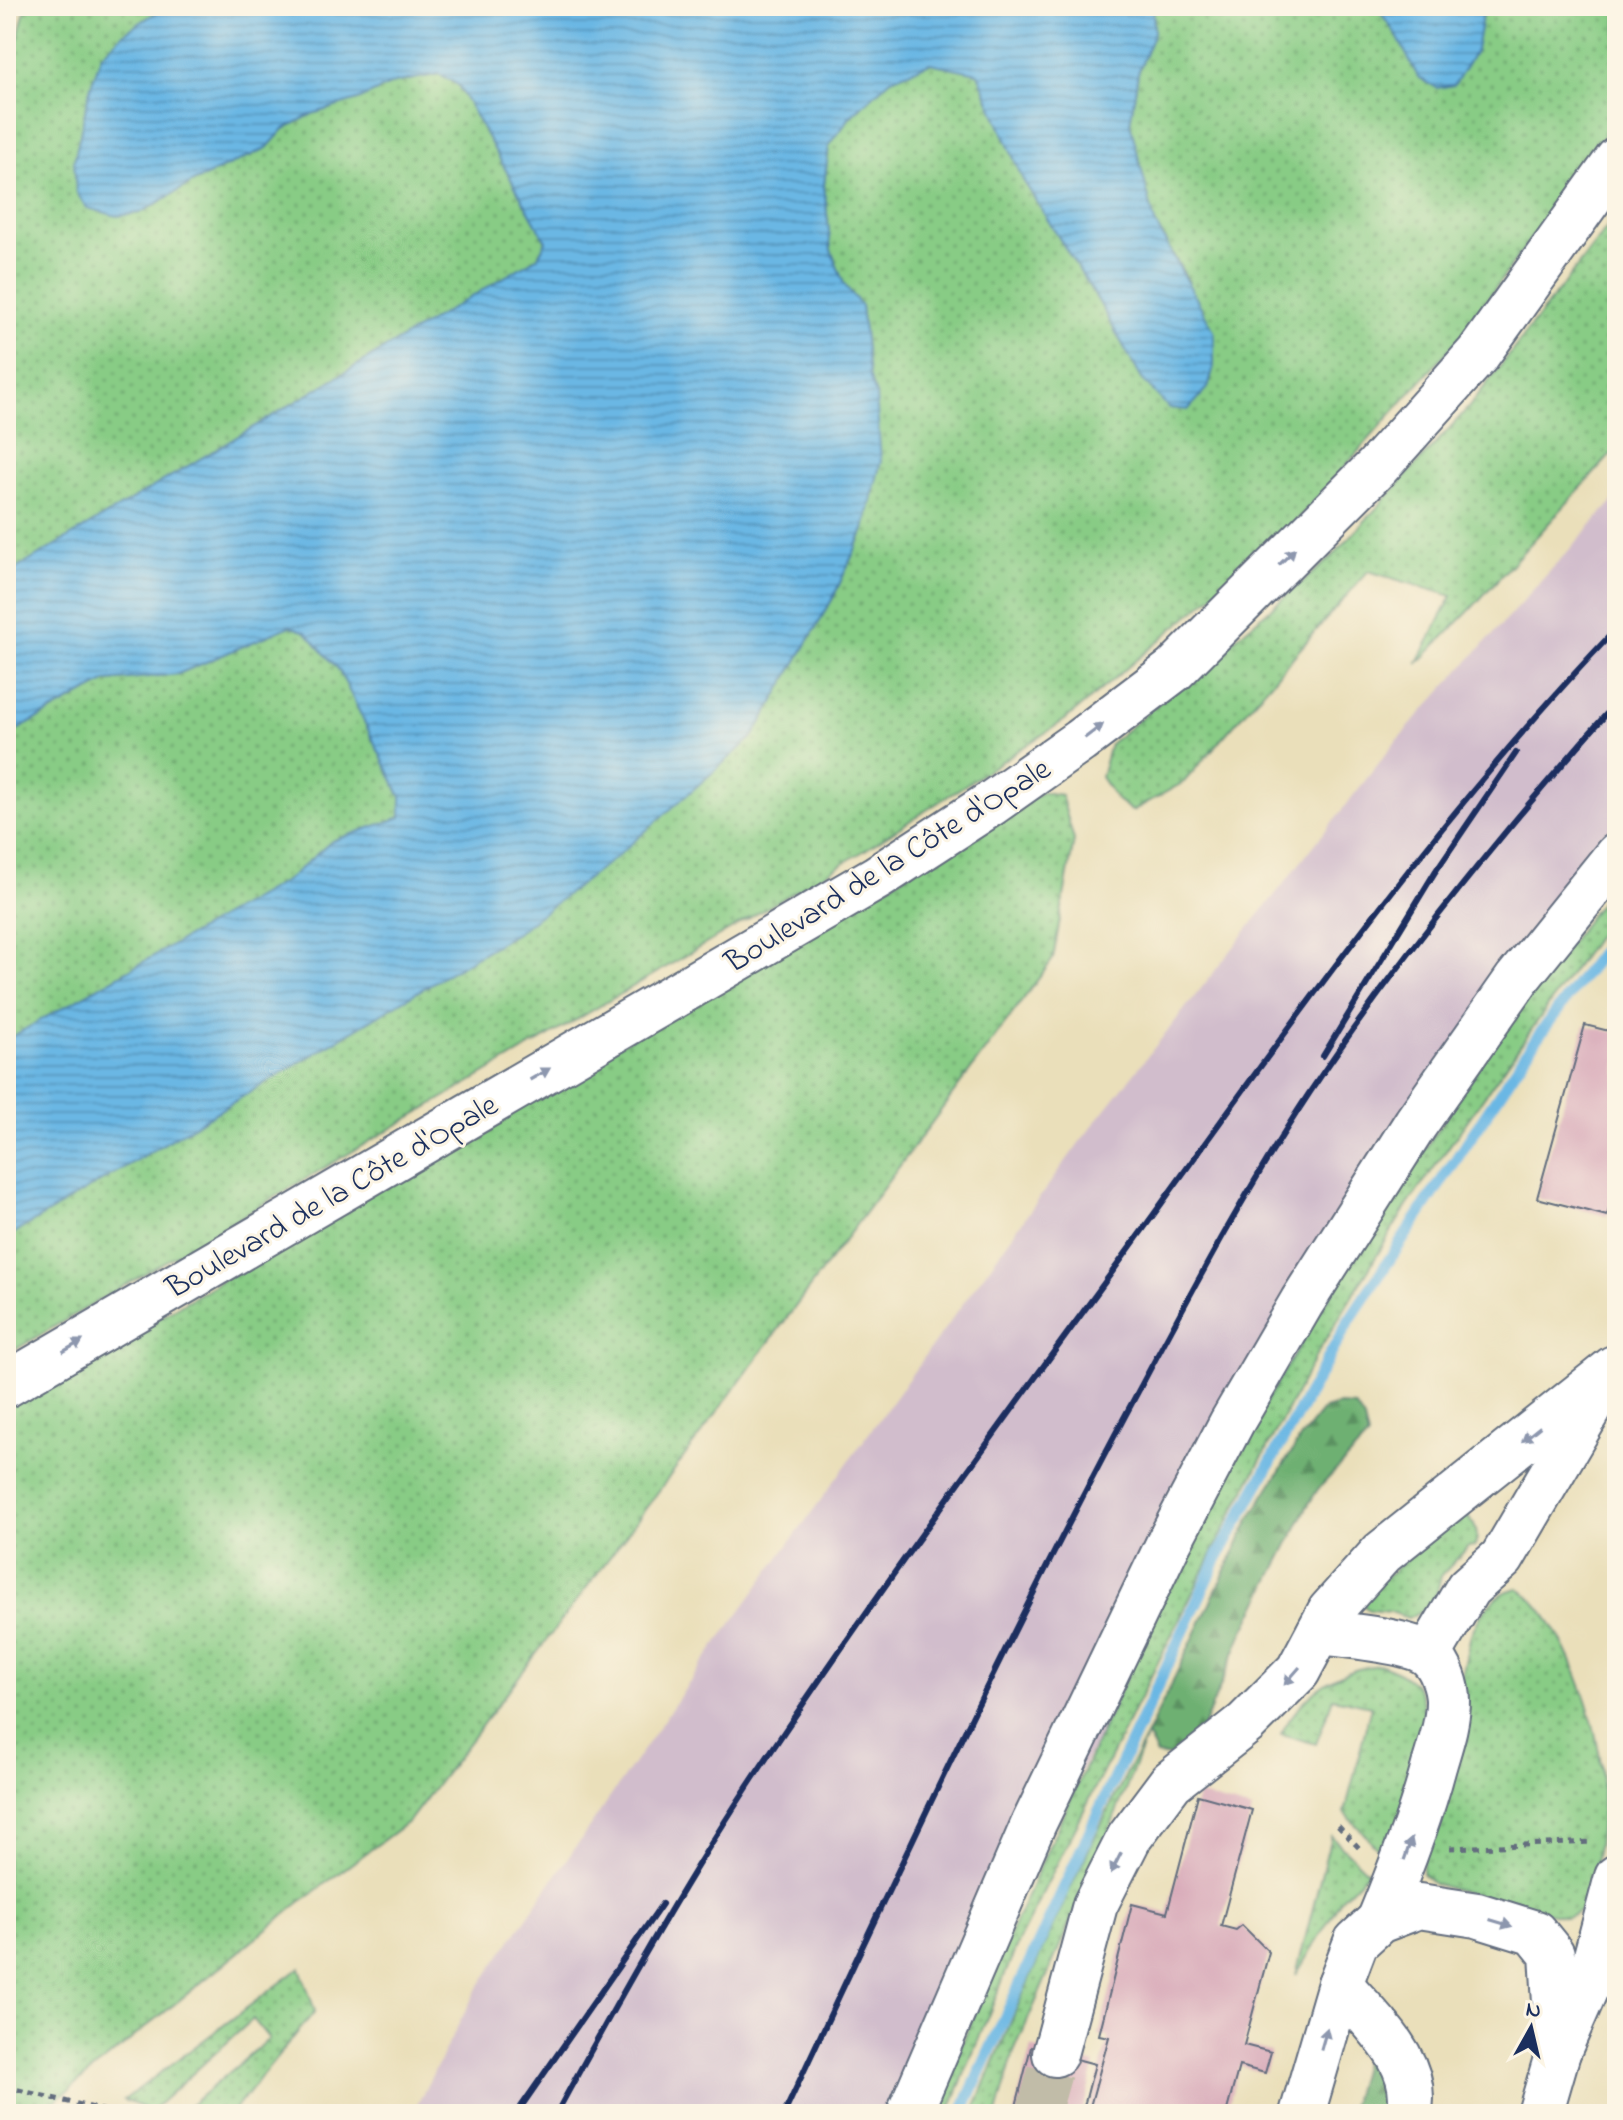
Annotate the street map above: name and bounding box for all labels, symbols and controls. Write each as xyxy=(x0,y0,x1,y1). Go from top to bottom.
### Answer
one-way arrow xyxy=(1277,548,1296,567)
one-way arrow xyxy=(1084,723,1104,739)
street label: Boulevard de la Côte d'Opale xyxy=(716,747,1062,987)
one-way arrow xyxy=(529,1067,551,1081)
street label: Boulevard de la Côte d'Opale xyxy=(157,1083,508,1313)
one-way arrow xyxy=(62,1339,84,1353)
one-way arrow xyxy=(1521,1425,1541,1442)
one-way arrow xyxy=(1284,1665,1301,1685)
one-way arrow xyxy=(1402,1836,1415,1860)
one-way arrow xyxy=(1109,1852,1123,1875)
one-way arrow xyxy=(1489,1917,1513,1929)
north arrow xyxy=(1491,1988,1571,2068)
text: N xyxy=(1524,1994,1543,2028)
one-way arrow xyxy=(1318,2027,1331,2051)

